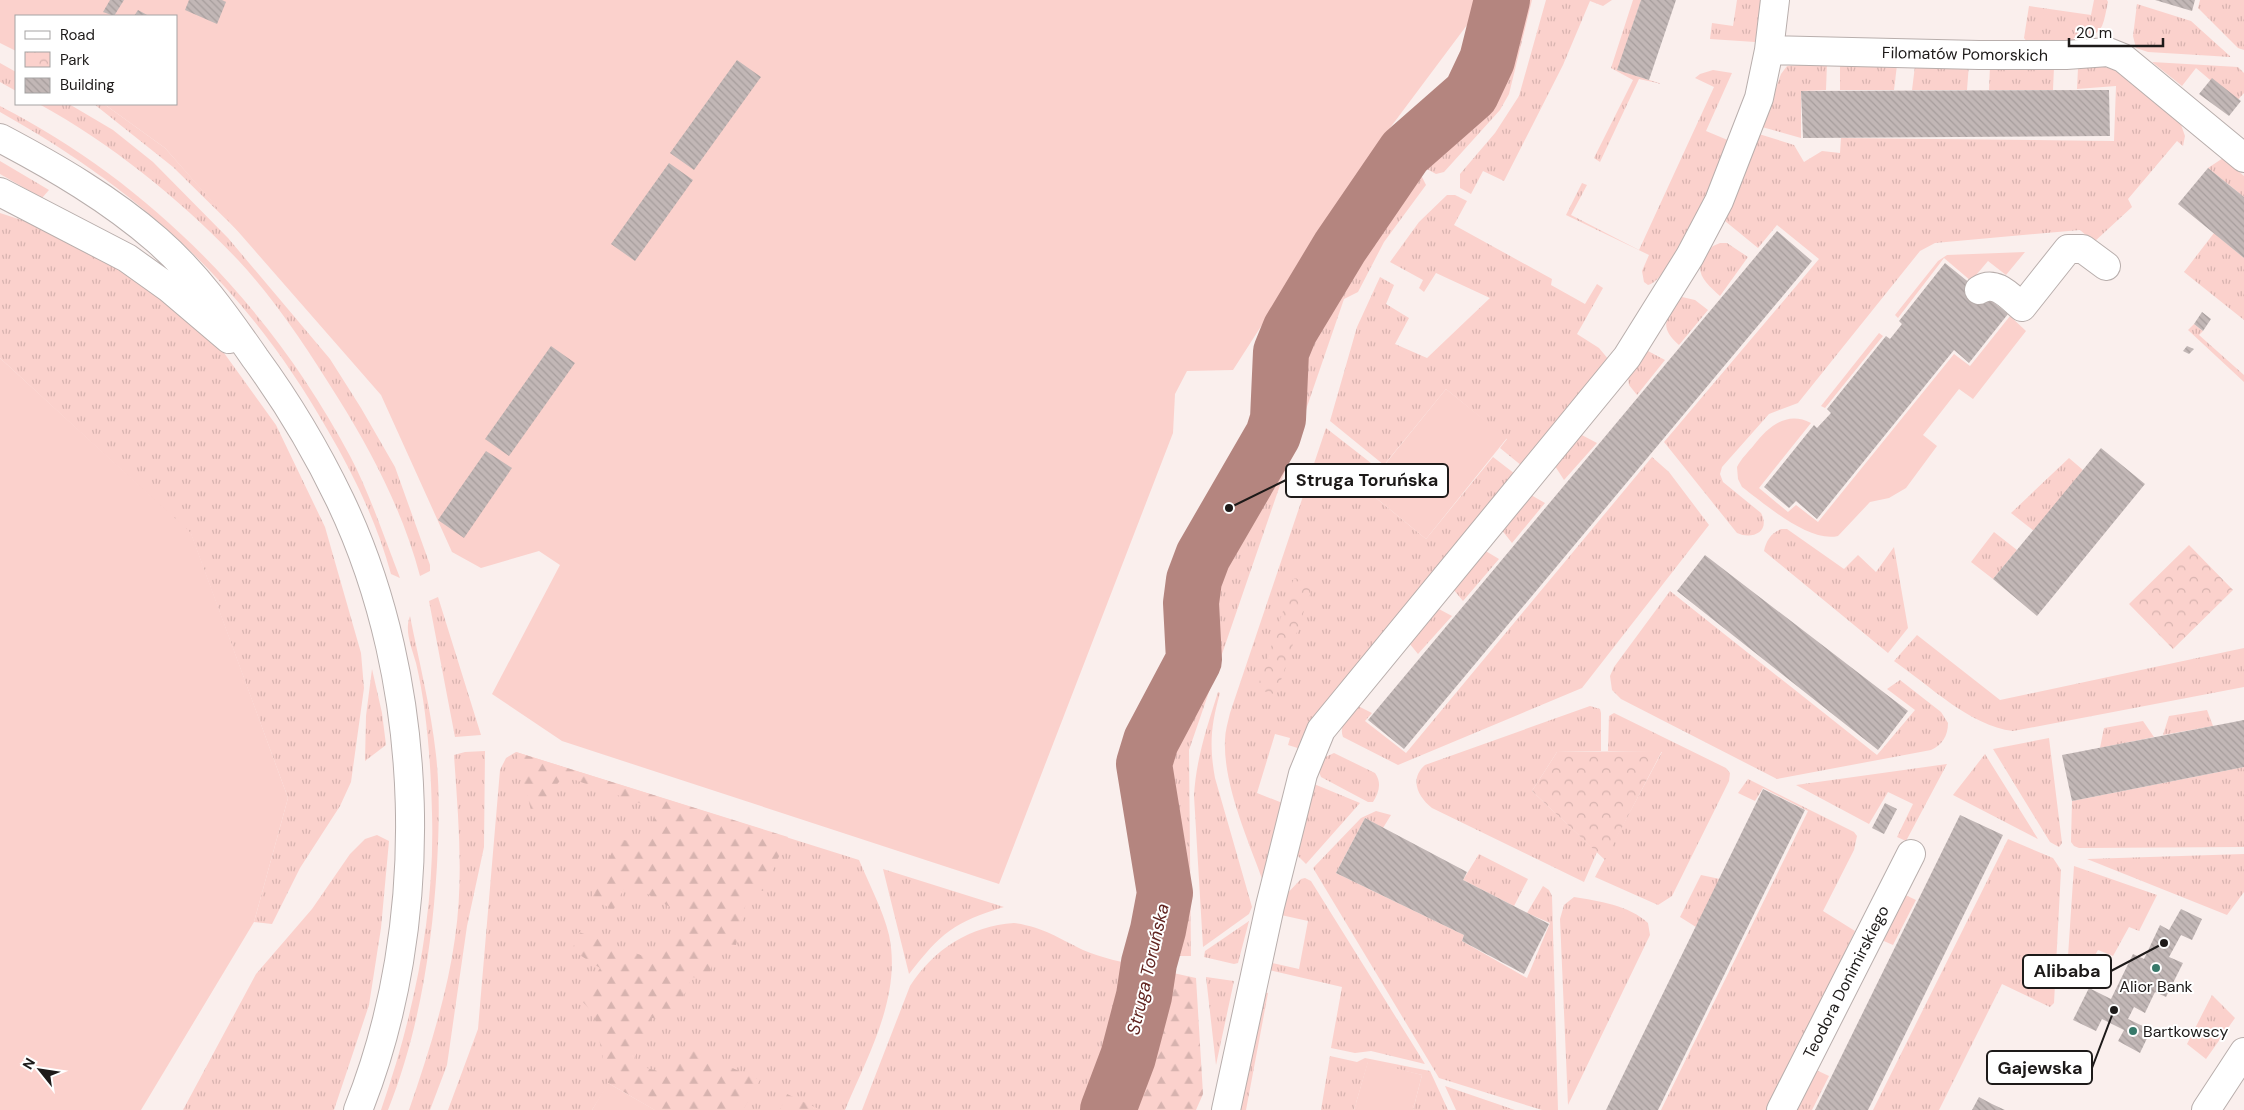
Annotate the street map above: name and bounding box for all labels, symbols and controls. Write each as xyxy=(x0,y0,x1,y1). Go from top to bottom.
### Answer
legend xyxy=(15,15,178,105)
scale bar xyxy=(2069,15,2163,47)
text: 20 m xyxy=(2076,23,2112,43)
text: Road xyxy=(60,25,95,45)
street label: Filomatów Pomorskich xyxy=(1882,42,2048,66)
text: Park xyxy=(60,50,90,70)
text: Building xyxy=(60,75,115,95)
callout: Struga Toruńska xyxy=(1286,464,1448,497)
text: Struga Toruńska xyxy=(1296,468,1438,492)
water label: Struga Toruńska xyxy=(1121,901,1175,1037)
street label: Teodora Donimirskiego xyxy=(1798,902,1894,1062)
callout: Alibaba xyxy=(2023,955,2111,988)
text: Alibaba xyxy=(2033,959,2101,983)
marker: Alior Bank xyxy=(2150,962,2162,974)
place label: Alior Bank xyxy=(2119,976,2193,997)
place label: Bartkowscy xyxy=(2143,1021,2229,1042)
marker: Bartkowscy xyxy=(2127,1025,2139,1037)
north arrow xyxy=(15,1045,65,1095)
callout: Gajewska xyxy=(1987,1051,2092,1084)
text: N xyxy=(18,1055,39,1072)
text: Gajewska xyxy=(1998,1056,2082,1080)

